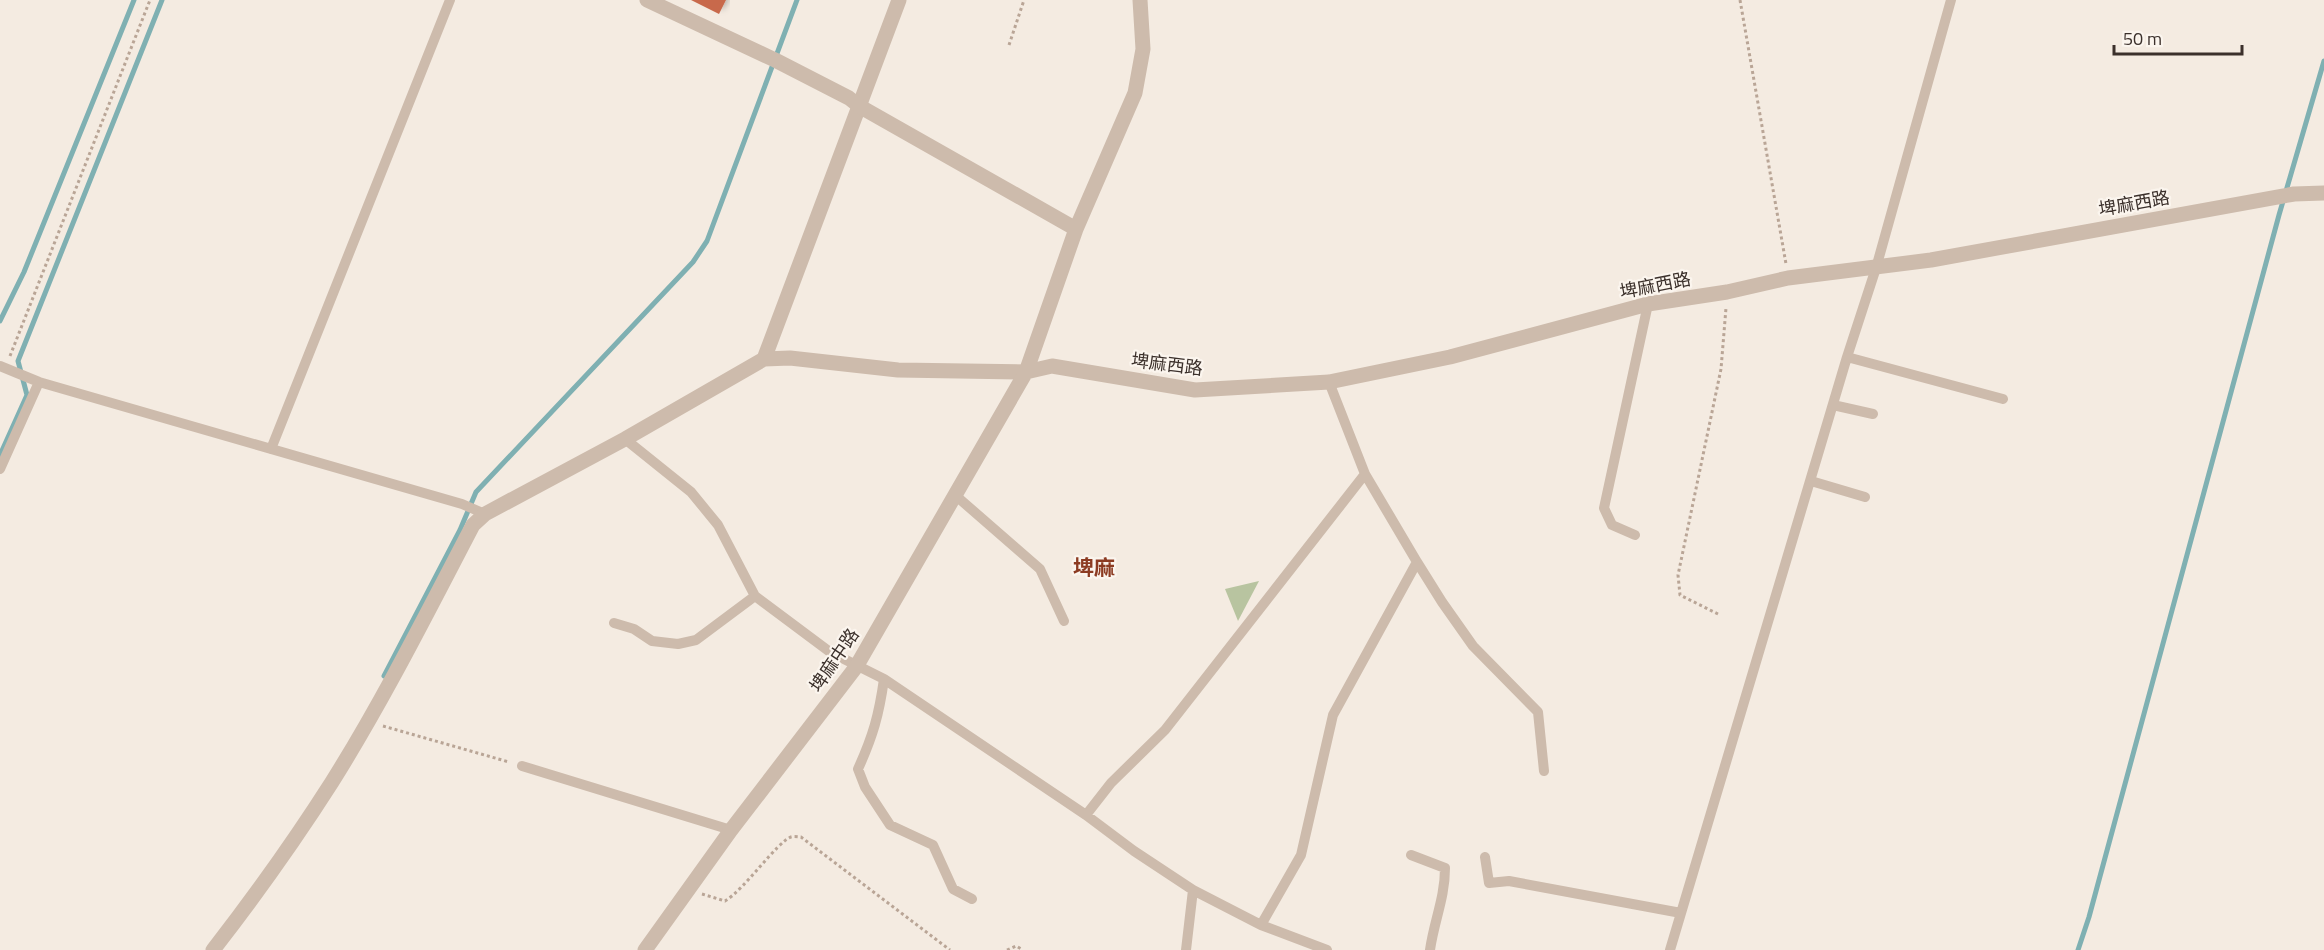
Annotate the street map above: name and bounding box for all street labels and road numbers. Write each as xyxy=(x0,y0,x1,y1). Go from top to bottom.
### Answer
street label: 埤麻西路 xyxy=(2096,183,2172,223)
street label: 埤麻西路 xyxy=(1617,265,1693,305)
street label: 埤麻西路 xyxy=(1130,346,1204,382)
street label: 埤麻中路 xyxy=(803,623,865,697)

